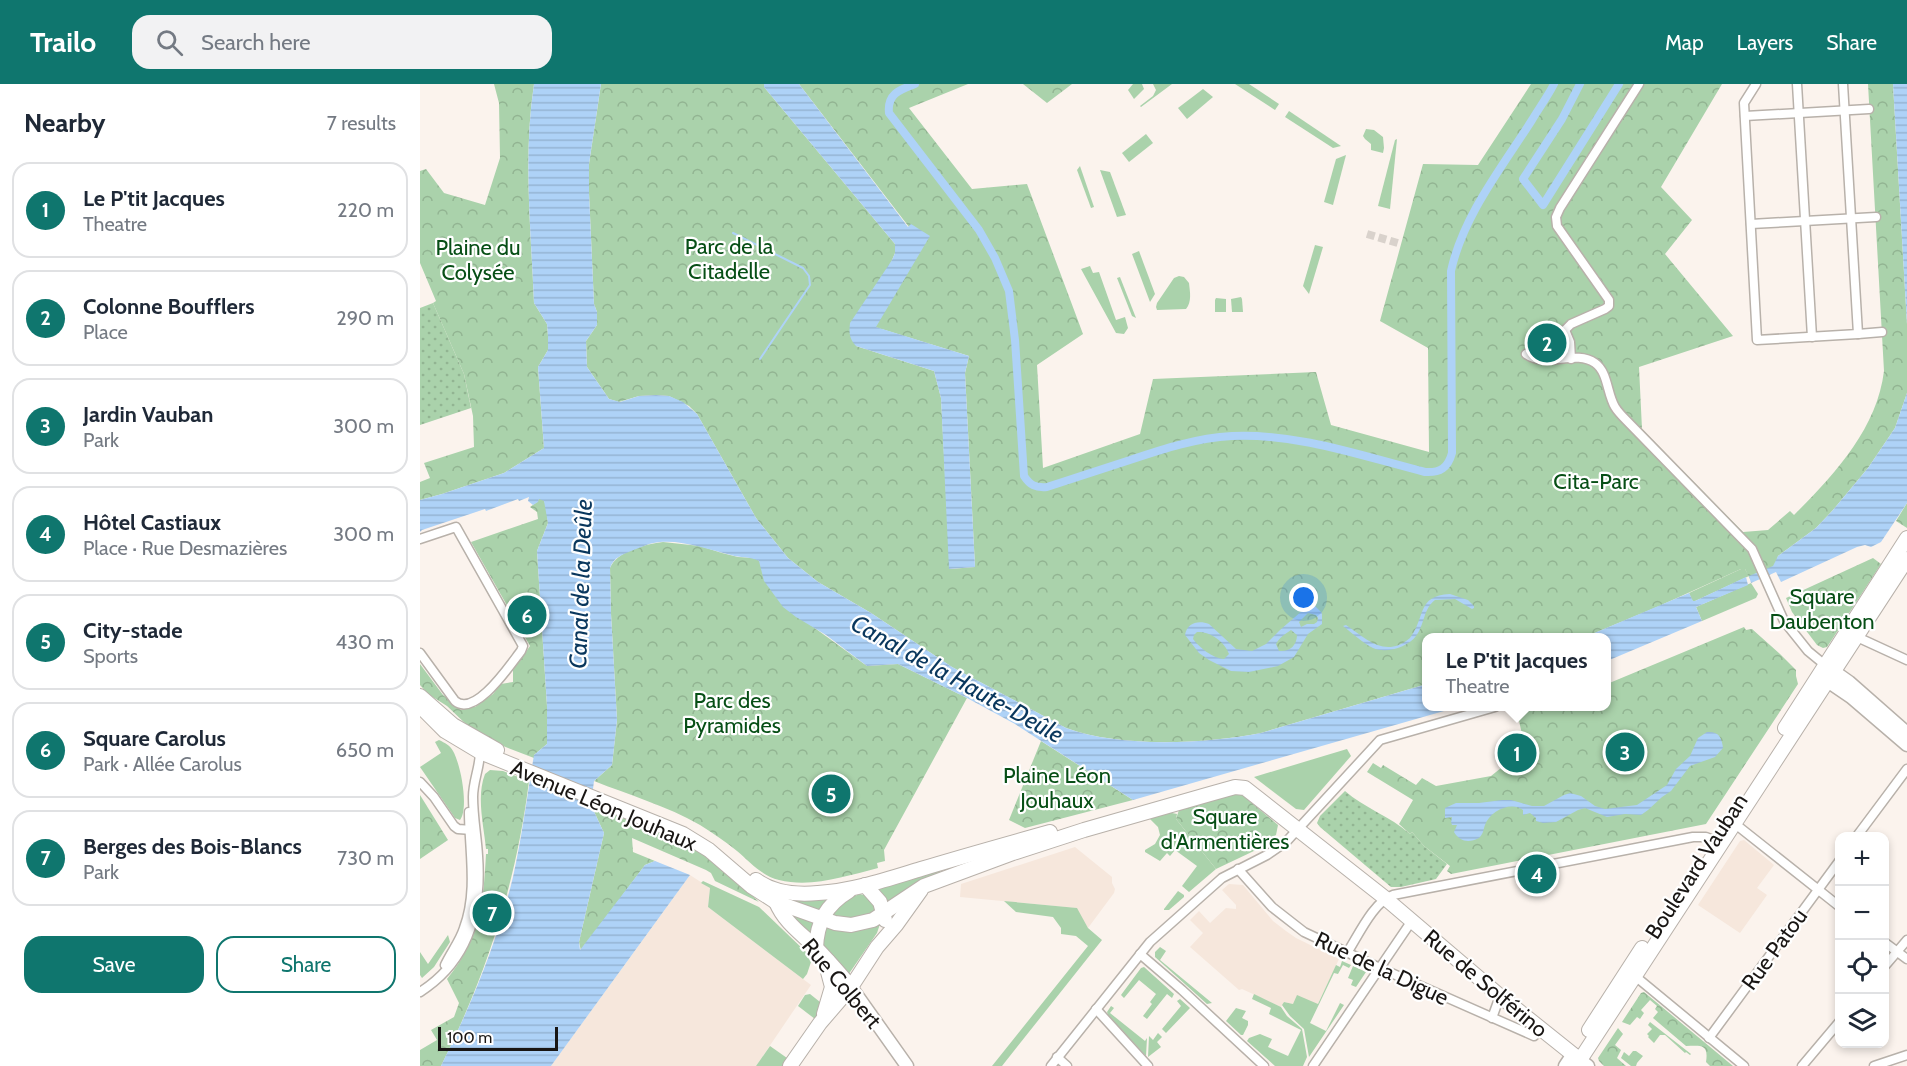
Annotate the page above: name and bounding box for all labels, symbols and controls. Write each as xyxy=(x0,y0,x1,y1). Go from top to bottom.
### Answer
search box xyxy=(132,15,552,69)
text: Trailo xyxy=(30,25,96,59)
icon: search xyxy=(153,26,186,59)
text: Search here xyxy=(201,29,310,56)
text: Map xyxy=(1665,30,1704,55)
text: Layers xyxy=(1737,30,1793,55)
text: Share xyxy=(1826,30,1877,55)
text: Nearby xyxy=(24,107,105,139)
text: 7 results xyxy=(327,111,396,135)
text: Le P'tit Jacques xyxy=(83,185,225,212)
text: 1 xyxy=(42,198,49,222)
text: 220 m xyxy=(337,198,394,222)
text: Theatre xyxy=(83,212,147,236)
park label: Parc de la Citadelle xyxy=(685,233,774,285)
park label: Plaine du Colysée xyxy=(435,234,521,286)
text: Colonne Boufflers xyxy=(83,293,255,320)
text: 2 xyxy=(40,306,51,330)
text: 290 m xyxy=(336,306,394,330)
text: Place xyxy=(83,320,128,344)
pin: 2 xyxy=(1528,320,1566,366)
text: Jardin Vauban xyxy=(83,401,213,428)
text: 3 xyxy=(40,414,51,438)
text: 300 m xyxy=(333,414,394,438)
text: Park xyxy=(83,428,119,452)
park label: Cita-Parc xyxy=(1553,468,1639,495)
water label: Canal de la Deûle xyxy=(563,499,598,669)
text: Hôtel Castiaux xyxy=(83,509,221,536)
text: 4 xyxy=(39,522,52,546)
text: 300 m xyxy=(333,522,394,546)
text: Place · Rue Desmazières xyxy=(83,536,287,560)
your location xyxy=(1289,583,1318,612)
park label: Square Daubenton xyxy=(1769,583,1875,635)
pin: 6 xyxy=(508,592,546,638)
water label: Canal de la Haute-Deûle xyxy=(846,608,1068,749)
text: City-stade xyxy=(83,617,182,644)
text: 5 xyxy=(40,630,51,654)
text: 430 m xyxy=(336,630,394,654)
popup xyxy=(1422,633,1611,711)
text: Sports xyxy=(83,644,138,668)
text: Le P'tit Jacques xyxy=(1446,647,1587,674)
text: Theatre xyxy=(1446,674,1510,698)
park label: Parc des Pyramides xyxy=(683,687,781,739)
text: Square Carolus xyxy=(83,725,226,752)
pin: 1 xyxy=(1498,730,1536,776)
pin: 3 xyxy=(1606,730,1644,774)
text: 6 xyxy=(40,738,51,762)
text: 650 m xyxy=(336,738,394,762)
text: Park · Allée Carolus xyxy=(83,752,242,776)
street label: Avenue Léon Jouhaux xyxy=(507,754,701,857)
park label: Plaine Léon Jouhaux xyxy=(1003,762,1111,814)
pin: 5 xyxy=(812,772,850,816)
street label: Boulevard Vauban xyxy=(1639,789,1753,944)
park label: Square d'Armentières xyxy=(1161,803,1289,855)
map controls xyxy=(1835,832,1889,1048)
button: + xyxy=(1835,832,1889,886)
text: Berges des Bois-Blancs xyxy=(83,833,302,860)
text: 7 xyxy=(40,846,51,870)
text: 730 m xyxy=(337,846,394,870)
pin: 4 xyxy=(1518,852,1556,896)
text: Park xyxy=(83,860,119,884)
button: − xyxy=(1835,886,1889,940)
pin: 7 xyxy=(472,890,512,936)
street label: Rue Patou xyxy=(1736,903,1813,995)
street label: Rue de Solférino xyxy=(1418,924,1553,1043)
street label: Rue de la Digue xyxy=(1311,926,1453,1011)
street label: Rue Colbert xyxy=(796,933,887,1034)
button: Save xyxy=(24,936,204,993)
button: Share xyxy=(216,936,396,993)
button: locate xyxy=(1835,940,1889,994)
button: layers xyxy=(1835,994,1889,1048)
scale bar xyxy=(438,1024,558,1052)
text: 100 m xyxy=(447,1028,492,1047)

